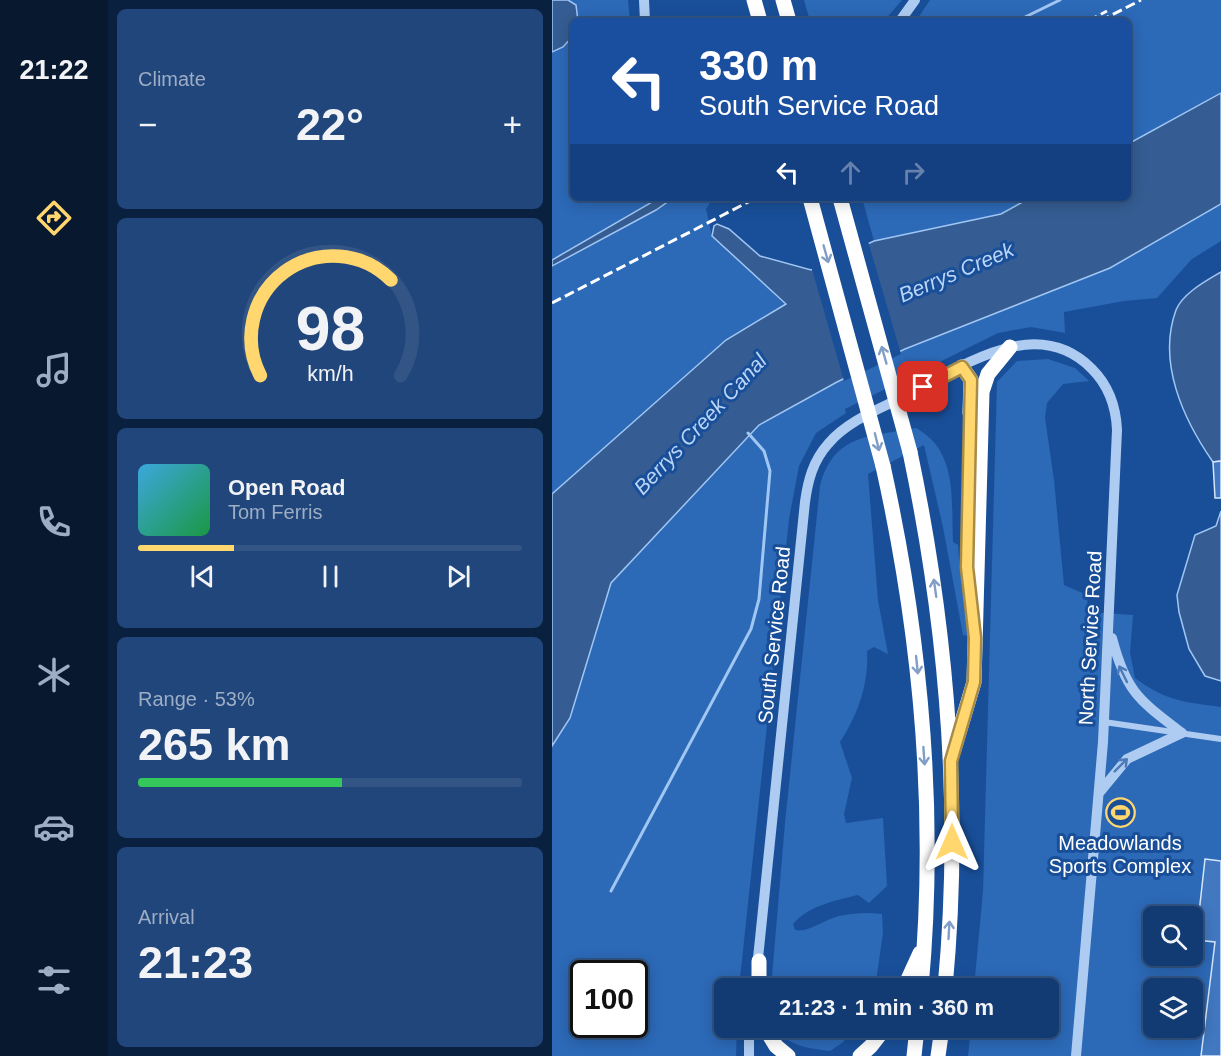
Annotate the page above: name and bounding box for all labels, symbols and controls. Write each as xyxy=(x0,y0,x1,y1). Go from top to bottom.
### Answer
icon: left xyxy=(600,42,678,120)
text: 330 m xyxy=(699,42,818,89)
text: 21:22 xyxy=(19,55,89,85)
text: Climate xyxy=(138,68,206,90)
text: South Service Road xyxy=(699,91,939,121)
text: 22° xyxy=(296,99,364,150)
text: − xyxy=(138,106,157,143)
text: + xyxy=(503,106,522,143)
icon: left xyxy=(771,156,804,189)
icon: ahead xyxy=(834,156,867,189)
icon: right xyxy=(897,156,930,189)
icon: directions xyxy=(33,197,75,239)
water label: Berrys Creek xyxy=(895,237,1018,307)
one-way arrow xyxy=(820,244,832,263)
text: 98 xyxy=(295,294,365,363)
one-way arrow xyxy=(878,346,890,365)
water label: Berrys Creek Canal xyxy=(629,348,772,499)
icon: music xyxy=(33,349,75,391)
pin xyxy=(897,361,948,412)
text: km/h xyxy=(307,362,353,386)
icon: arrive xyxy=(906,370,939,403)
one-way arrow xyxy=(872,433,884,452)
text: Open Road xyxy=(228,475,345,500)
icon: phone xyxy=(33,501,75,543)
text: Tom Ferris xyxy=(228,501,322,523)
street label: South Service Road xyxy=(754,545,794,725)
street label: North Service Road xyxy=(1074,550,1106,726)
icon: previous xyxy=(186,560,219,593)
icon: pause xyxy=(314,560,347,593)
icon: next xyxy=(442,560,475,593)
one-way arrow xyxy=(929,579,940,598)
icon: climate xyxy=(33,654,75,696)
one-way arrow xyxy=(911,654,922,674)
one-way arrow xyxy=(1117,666,1129,684)
text: Range · 53% xyxy=(138,688,255,710)
text: 265 km xyxy=(138,719,291,770)
one-way arrow xyxy=(919,745,930,765)
one-way arrow xyxy=(1114,758,1129,773)
sports icon: Meadowlands Sports Complex xyxy=(1104,796,1136,828)
icon: car xyxy=(33,806,75,848)
position arrow xyxy=(920,810,984,874)
place label: Meadowlands Sports Complex xyxy=(1049,832,1191,877)
text: Arrival xyxy=(138,906,195,928)
map controls xyxy=(1143,906,1203,1038)
button: search xyxy=(1143,906,1203,966)
one-way arrow xyxy=(944,921,955,941)
text: 21:23 xyxy=(138,937,253,988)
icon: filters xyxy=(33,959,75,1001)
speed limit sign: 100 xyxy=(570,960,648,1038)
button: layers xyxy=(1143,978,1203,1038)
text: 21:23 · 1 min · 360 m xyxy=(779,995,994,1020)

